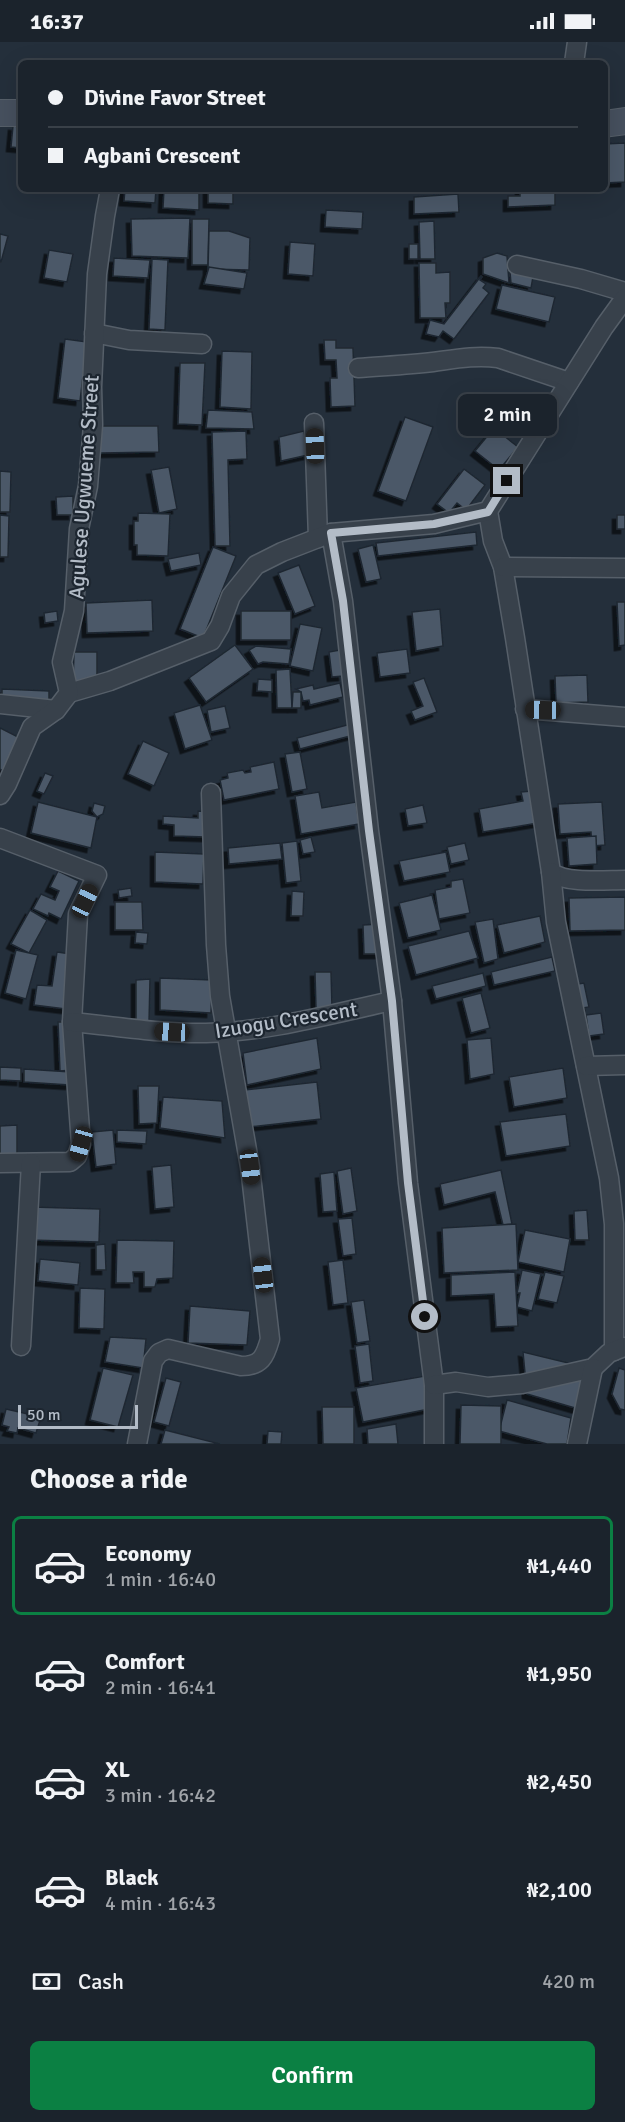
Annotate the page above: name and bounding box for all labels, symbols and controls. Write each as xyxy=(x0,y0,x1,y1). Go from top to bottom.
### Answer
text: 16:37 xyxy=(30,8,84,35)
text: Divine Favor Street xyxy=(84,84,266,111)
text: Agbani Crescent xyxy=(84,142,240,169)
street label: Agulese Ugwueme Street xyxy=(63,374,105,600)
callout: 2 min xyxy=(458,394,556,436)
text: 2 min xyxy=(484,402,531,427)
car xyxy=(305,428,325,464)
route end xyxy=(493,467,520,494)
car xyxy=(525,701,561,719)
car xyxy=(69,881,101,921)
street label: Izuogu Crescent xyxy=(213,996,359,1044)
car xyxy=(154,1022,190,1042)
car xyxy=(67,1124,95,1164)
car xyxy=(239,1148,261,1186)
car xyxy=(252,1256,274,1294)
route start xyxy=(411,1303,438,1330)
scale bar xyxy=(18,1402,138,1430)
text: 50 m xyxy=(27,1405,61,1425)
text: Choose a ride xyxy=(30,1463,188,1496)
icon: car xyxy=(33,1539,87,1593)
text: Economy xyxy=(105,1540,191,1567)
text: ₦1,440 xyxy=(526,1552,592,1579)
text: 1 min · 16:40 xyxy=(105,1567,216,1592)
icon: car xyxy=(33,1647,87,1701)
text: Comfort xyxy=(105,1648,185,1675)
text: ₦1,950 xyxy=(526,1660,592,1687)
text: 2 min · 16:41 xyxy=(105,1675,216,1700)
icon: car xyxy=(33,1755,87,1809)
text: XL xyxy=(105,1756,130,1783)
text: ₦2,450 xyxy=(526,1768,592,1795)
text: 3 min · 16:42 xyxy=(105,1783,216,1808)
icon: car xyxy=(33,1863,87,1917)
text: Black xyxy=(105,1864,159,1891)
text: ₦2,100 xyxy=(526,1876,592,1903)
text: 4 min · 16:43 xyxy=(105,1891,216,1916)
icon: cash xyxy=(30,1965,63,1998)
text: Cash xyxy=(78,1968,124,1995)
text: 420 m xyxy=(542,1969,595,1994)
button: Confirm xyxy=(30,2041,595,2110)

